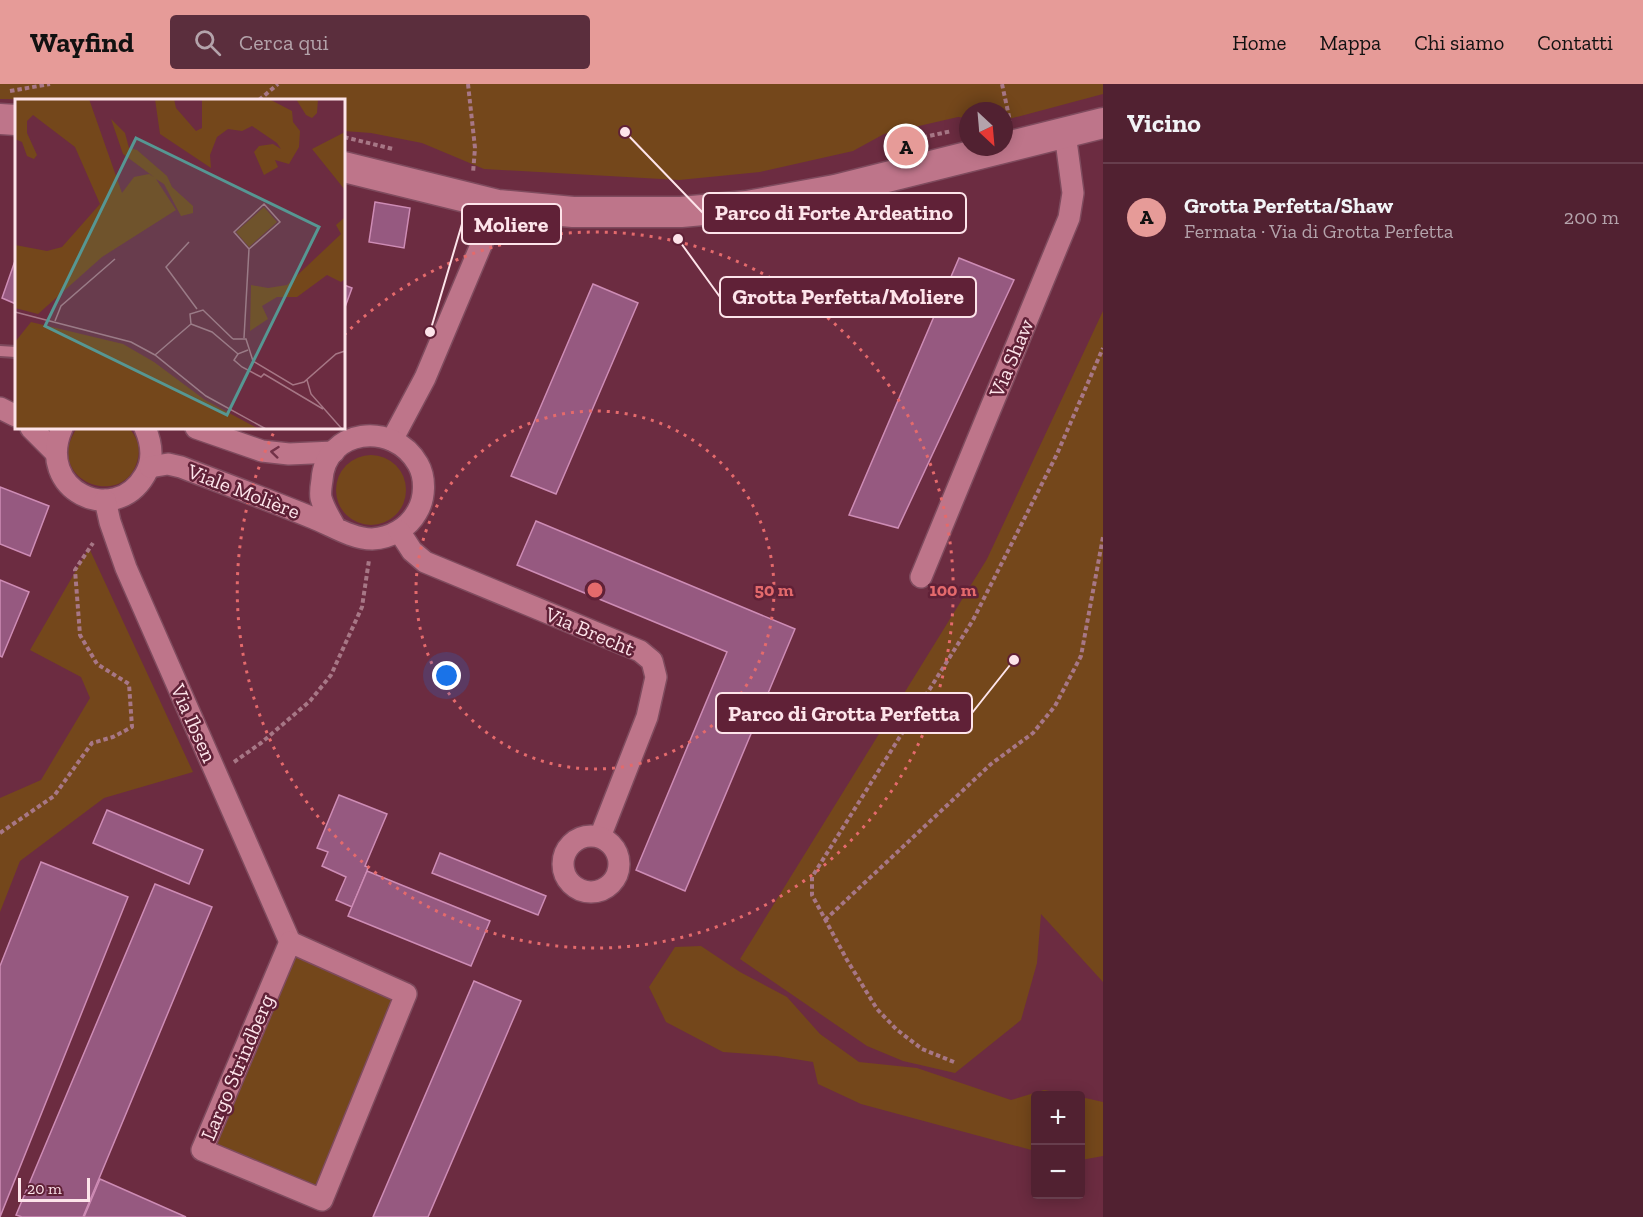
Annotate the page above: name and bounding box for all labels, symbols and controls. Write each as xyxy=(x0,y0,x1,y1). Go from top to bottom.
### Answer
search box xyxy=(170,15,590,69)
text: Wayfind xyxy=(30,26,134,59)
icon: search xyxy=(191,26,224,59)
text: Cerca qui xyxy=(239,29,329,56)
text: Home xyxy=(1232,30,1286,55)
text: Mappa xyxy=(1319,30,1381,55)
text: Chi siamo xyxy=(1414,30,1504,55)
text: Contatti xyxy=(1537,30,1613,55)
inset map xyxy=(15,99,345,429)
north arrow xyxy=(959,102,1013,156)
text: Vicino xyxy=(1127,107,1201,139)
pin: A xyxy=(886,124,926,168)
text: Grotta Perfetta/Shaw xyxy=(1184,192,1393,219)
callout: Parco di Forte Ardeatino xyxy=(703,193,966,233)
text: Parco di Forte Ardeatino xyxy=(715,199,954,226)
callout: Moliere xyxy=(462,204,561,244)
text: A xyxy=(1140,205,1153,229)
text: 200 m xyxy=(1564,205,1619,229)
text: Moliere xyxy=(474,211,549,238)
text: Fermata · Via di Grotta Perfetta xyxy=(1184,219,1453,243)
callout: Grotta Perfetta/Moliere xyxy=(720,277,976,317)
text: Grotta Perfetta/Moliere xyxy=(732,283,964,310)
street label: Via Shaw xyxy=(983,315,1039,402)
one-way arrow xyxy=(271,446,280,459)
street label: Viale Molière xyxy=(183,458,304,524)
text: 50 m xyxy=(755,579,794,601)
text: 100 m xyxy=(929,579,977,601)
centre of rings xyxy=(585,580,605,600)
street label: Via Brecht xyxy=(541,601,639,661)
your location xyxy=(432,661,461,690)
street label: Via Ibsen xyxy=(165,679,222,766)
callout: Parco di Grotta Perfetta xyxy=(716,693,972,733)
text: Parco di Grotta Perfetta xyxy=(728,700,960,727)
street label: Largo Strindberg xyxy=(195,990,279,1144)
map controls xyxy=(1031,1091,1085,1199)
button: + xyxy=(1031,1091,1085,1145)
button: − xyxy=(1031,1145,1085,1199)
scale bar xyxy=(18,1175,90,1202)
text: 20 m xyxy=(27,1179,62,1198)

